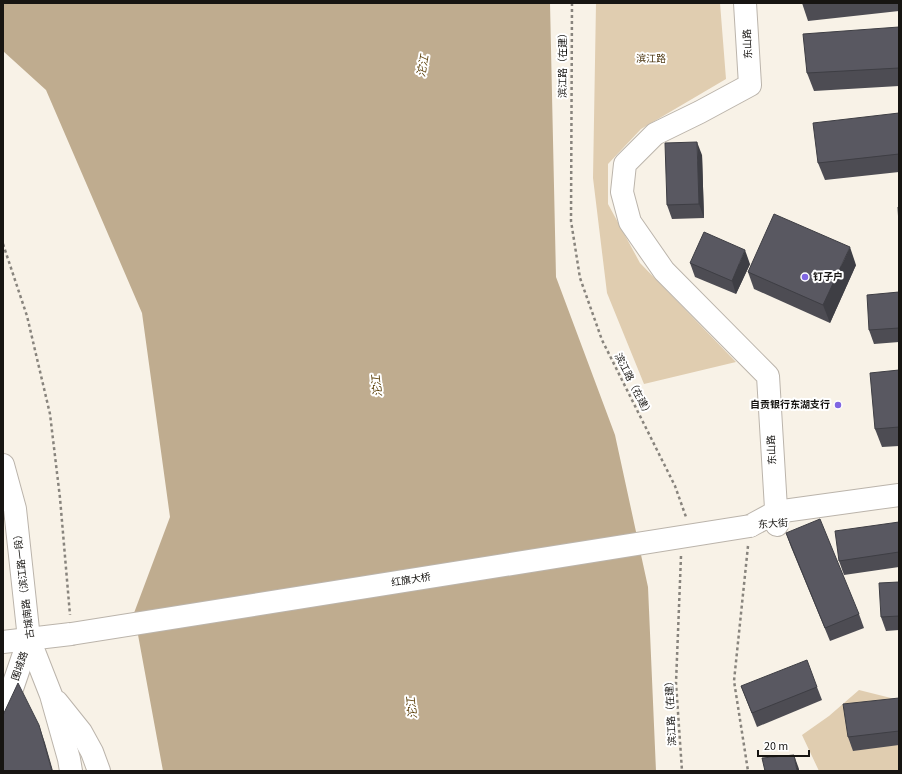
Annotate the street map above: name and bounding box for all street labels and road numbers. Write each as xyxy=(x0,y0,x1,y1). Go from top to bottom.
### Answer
street label: 滨江路（在建） xyxy=(556,28,570,98)
street label: 东山路 xyxy=(740,29,756,59)
street label: 滨江路（在建） xyxy=(611,351,655,419)
street label: 东山路 xyxy=(764,435,780,465)
street label: 东大街 xyxy=(758,516,788,532)
street label: 古城南路（滨江路一段） xyxy=(10,529,38,639)
street label: 红旗大桥 xyxy=(390,570,432,590)
street label: 围城路 xyxy=(8,650,32,682)
street label: 滨江路（在建） xyxy=(662,676,680,746)

